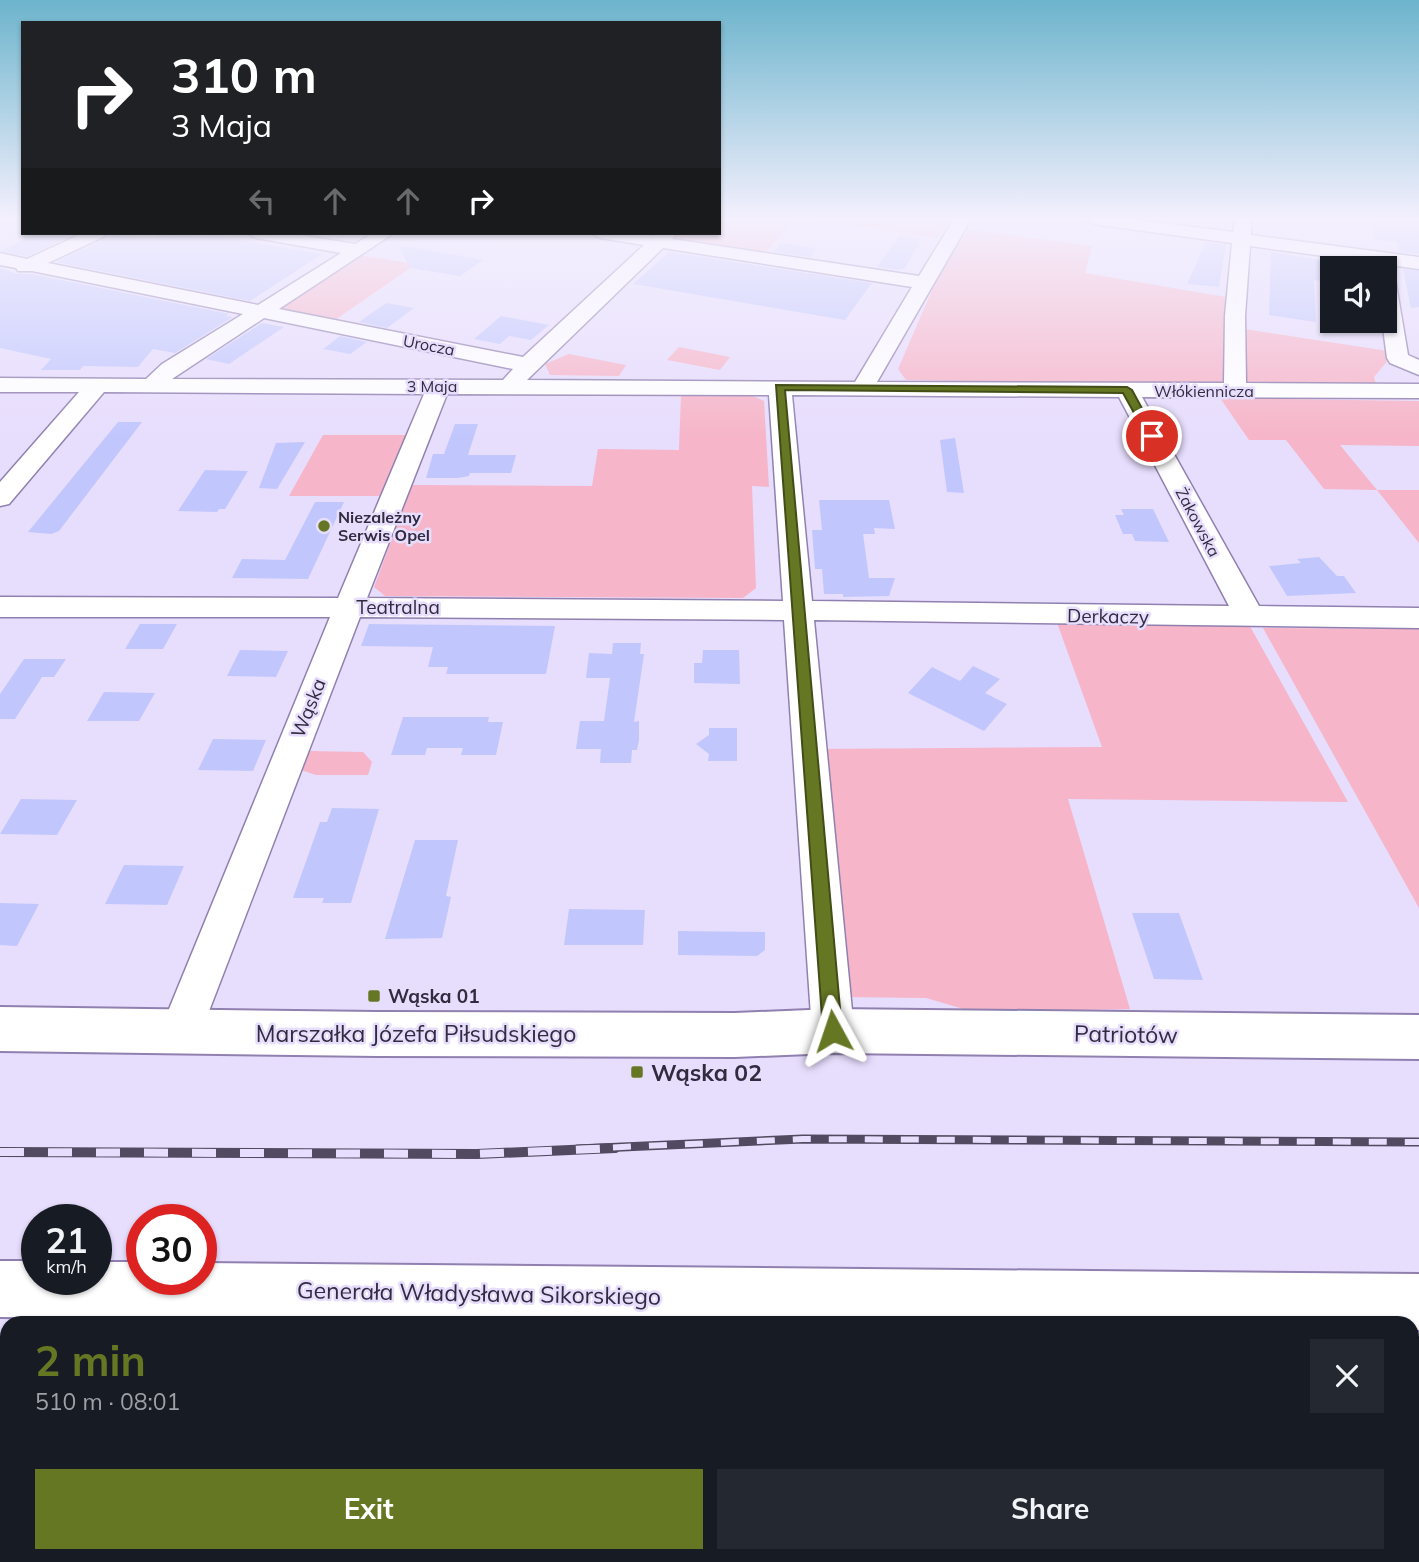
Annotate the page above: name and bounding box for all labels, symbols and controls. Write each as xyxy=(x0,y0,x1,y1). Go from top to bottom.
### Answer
text: 310 m xyxy=(171,44,317,105)
icon: right xyxy=(56,49,147,140)
text: 3 Maja xyxy=(171,105,272,145)
icon: left xyxy=(243,182,281,220)
icon: ahead xyxy=(316,182,354,220)
icon: ahead xyxy=(389,182,427,220)
icon: right xyxy=(462,182,500,220)
map controls xyxy=(1320,256,1397,333)
button: sound xyxy=(1320,256,1397,333)
street label: Urocza xyxy=(401,330,457,360)
street label: 3 Maja xyxy=(407,376,457,396)
street label: Włókiennicza xyxy=(1154,381,1254,401)
pin xyxy=(1122,406,1182,466)
icon: arrive xyxy=(1133,417,1171,455)
street label: Żakowska xyxy=(1171,484,1225,560)
place label: Niezależny Serwis Opel xyxy=(338,507,430,545)
marker: Niezależny Serwis Opel xyxy=(316,518,332,534)
street label: Teatralna xyxy=(356,595,440,619)
street label: Derkaczy xyxy=(1067,603,1149,629)
street label: Wąska xyxy=(285,675,331,741)
place label: Wąska 01 xyxy=(388,984,480,1008)
marker: Wąska 01 xyxy=(366,988,382,1004)
position arrow xyxy=(796,994,870,1068)
street label: Marszałka Józefa Piłsudskiego xyxy=(256,1019,576,1048)
street label: Patriotów xyxy=(1074,1019,1178,1049)
place label: Wąska 02 xyxy=(651,1058,762,1087)
marker: Wąska 02 xyxy=(629,1064,645,1080)
speed limit sign: 30 xyxy=(126,1204,217,1295)
text: 21 xyxy=(45,1218,88,1262)
text: km/h xyxy=(46,1255,87,1278)
street label: Generała Władysława Sikorskiego xyxy=(297,1275,661,1311)
text: 2 min xyxy=(35,1334,146,1387)
button: close xyxy=(1310,1339,1384,1413)
text: 510 m · 08:01 xyxy=(35,1387,180,1416)
button: Exit xyxy=(35,1469,703,1549)
button: Share xyxy=(717,1469,1384,1549)

